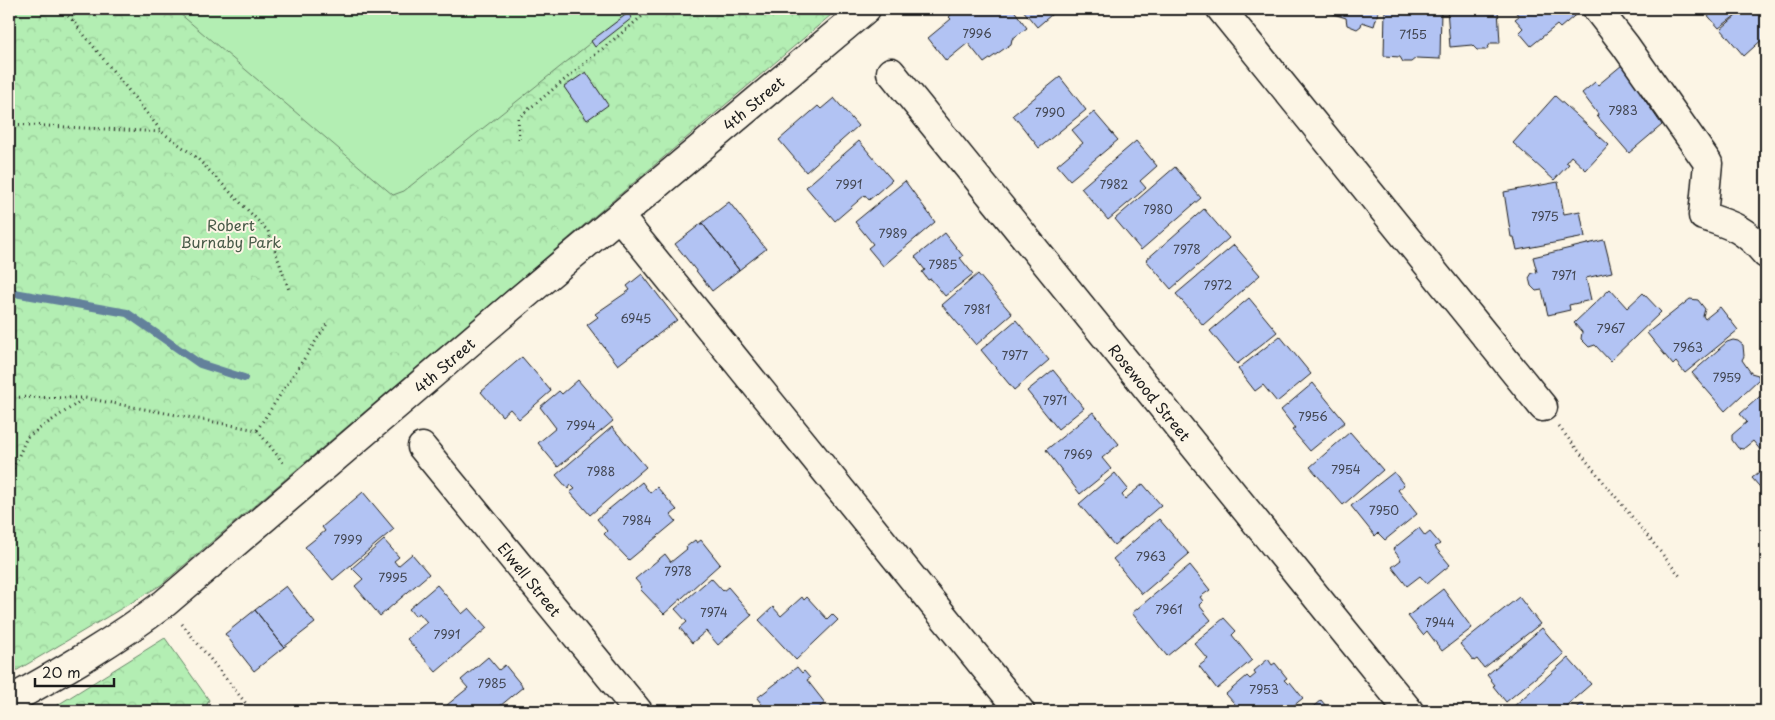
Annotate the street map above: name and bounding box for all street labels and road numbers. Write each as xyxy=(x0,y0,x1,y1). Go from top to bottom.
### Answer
street label: 4th Street xyxy=(717,70,789,136)
street label: 4th Street xyxy=(408,332,480,398)
street label: Rosewood Street xyxy=(1103,338,1197,446)
street label: Elwell Street xyxy=(493,537,567,621)

